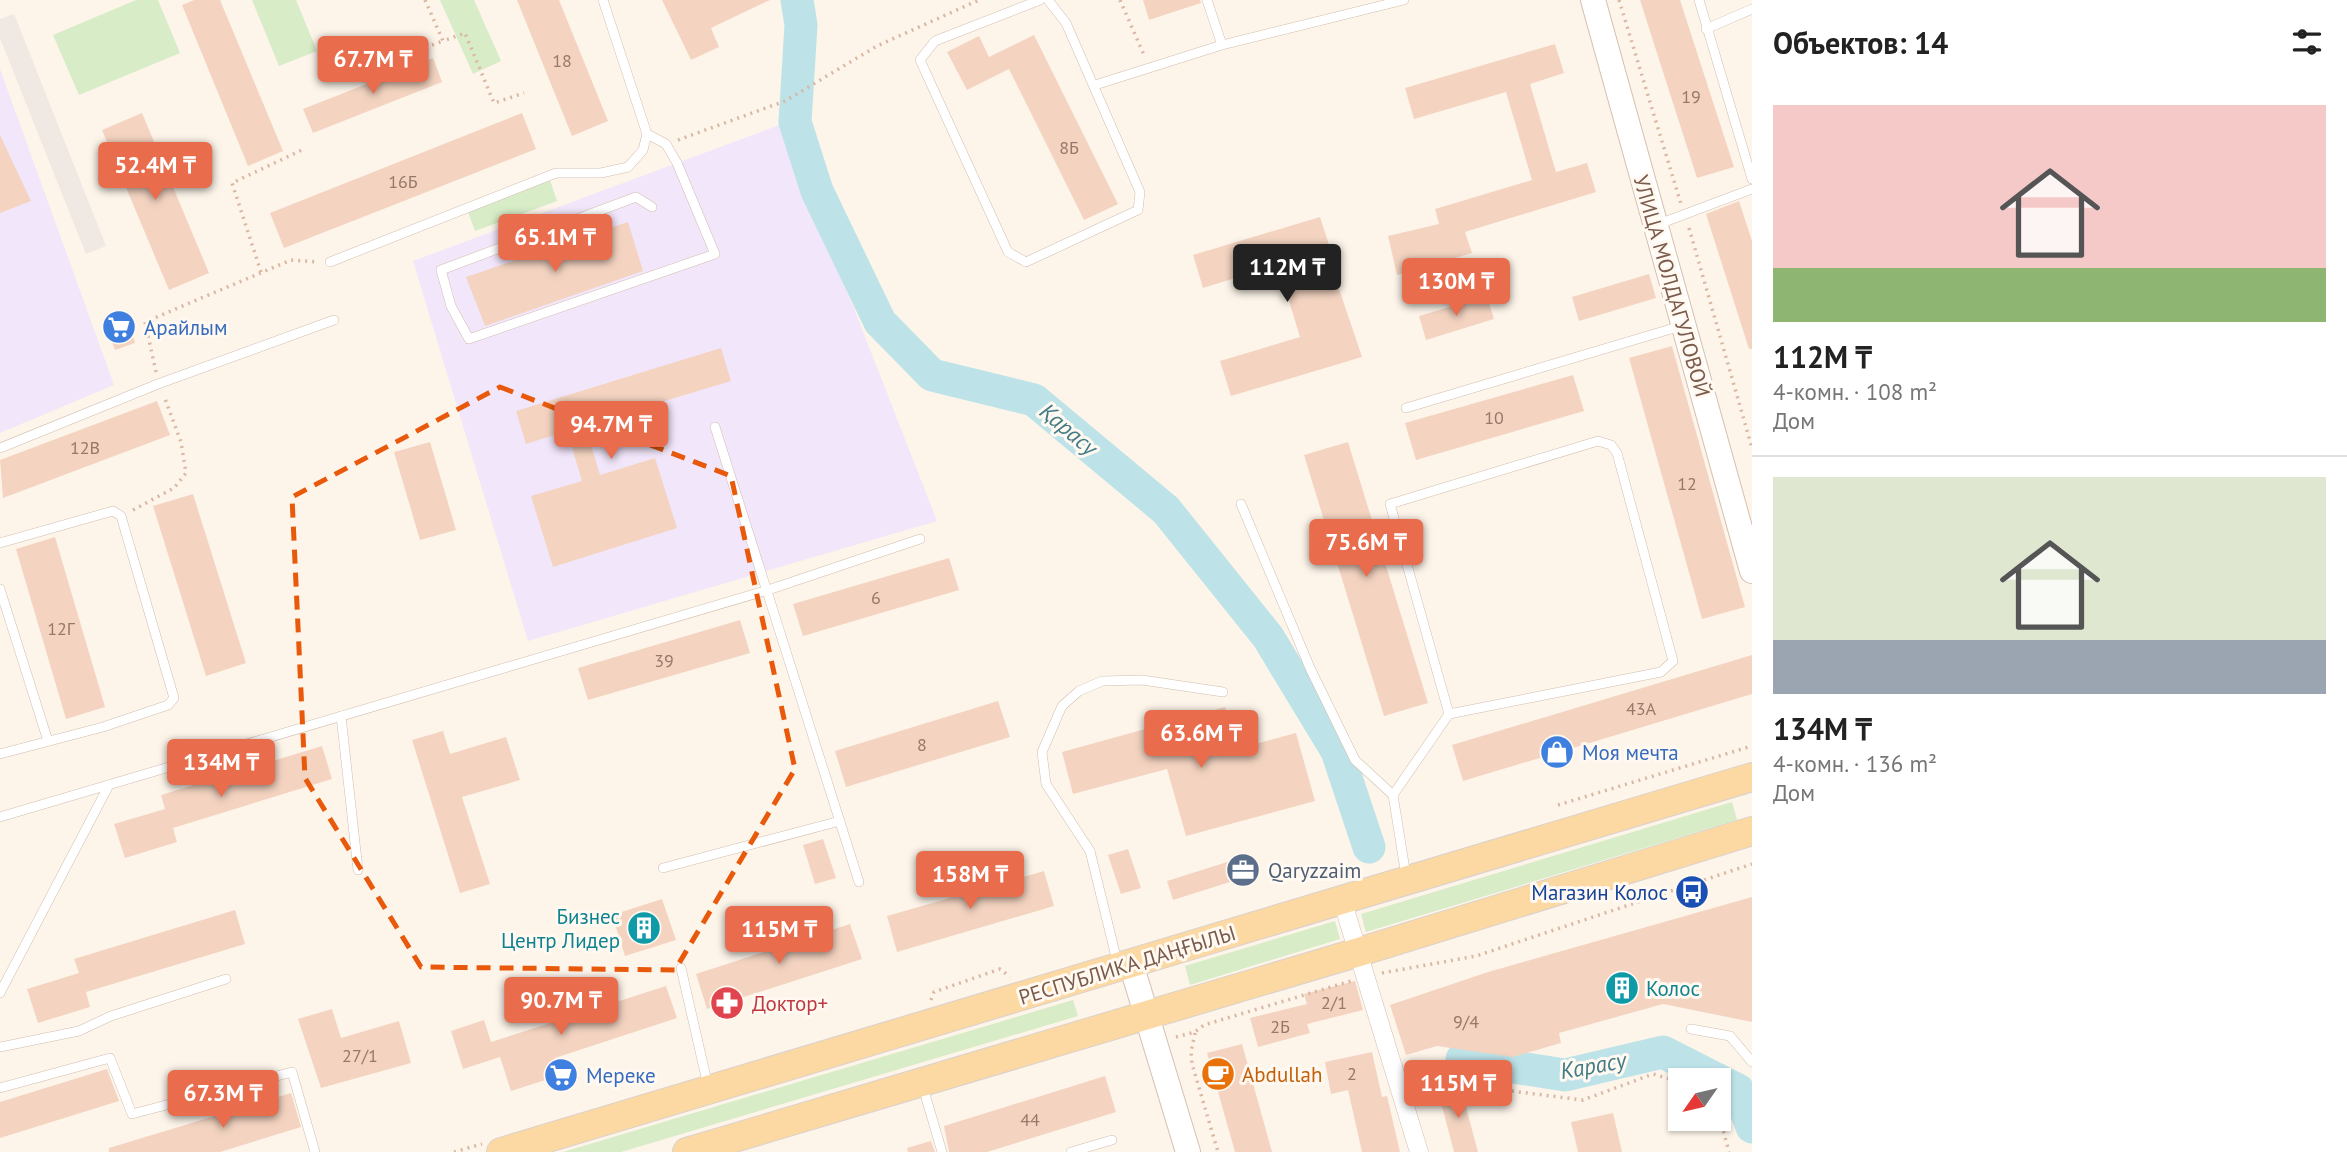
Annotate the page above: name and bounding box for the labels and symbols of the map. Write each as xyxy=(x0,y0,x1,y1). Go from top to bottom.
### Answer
pin: 67.7M ₸ xyxy=(308,36,438,96)
house number: 18 xyxy=(552,49,572,72)
house number: 19 xyxy=(1681,85,1701,108)
house number: 8Б xyxy=(1059,136,1079,159)
pin: 52.4M ₸ xyxy=(90,142,220,202)
house number: 16Б xyxy=(388,170,418,193)
street label: УЛИЦА МОЛДАГУЛОВОЙ xyxy=(1627,172,1717,400)
pin: 65.1M ₸ xyxy=(490,215,620,274)
pin: 112M ₸ xyxy=(1230,244,1344,304)
pin: 130M ₸ xyxy=(1399,258,1513,318)
supermarket icon: Арайлым xyxy=(100,308,138,346)
place label: Арайлым xyxy=(144,314,228,341)
water label: Қарасу xyxy=(1034,396,1105,463)
pin: 94.7M ₸ xyxy=(546,402,676,461)
house number: 10 xyxy=(1484,406,1504,429)
house number: 12В xyxy=(70,436,100,459)
house number: 12 xyxy=(1677,472,1697,495)
pin: 75.6M ₸ xyxy=(1301,520,1431,579)
house number: 6 xyxy=(871,586,881,609)
house number: 12Г xyxy=(47,617,76,640)
house number: 39 xyxy=(654,649,674,672)
house number: 43А xyxy=(1626,697,1657,720)
pin: 63.6M ₸ xyxy=(1136,710,1266,770)
house number: 8 xyxy=(917,733,927,756)
shop icon: Моя мечта xyxy=(1538,733,1576,771)
place label: Моя мечта xyxy=(1582,739,1679,766)
pin: 134M ₸ xyxy=(164,740,278,799)
office icon: Qaryzzaim xyxy=(1224,851,1262,889)
pin: 158M ₸ xyxy=(913,852,1027,911)
place label: Qaryzzaim xyxy=(1268,857,1361,884)
bus stop icon: Магазин Колос xyxy=(1673,873,1711,911)
place label: Магазин Колос xyxy=(1531,879,1668,906)
place label: Бизнес Центр Лидер xyxy=(501,903,620,954)
pin: 115M ₸ xyxy=(722,906,836,966)
building icon: Бизнес Центр Лидер xyxy=(625,909,663,947)
street label: РЕСПУБЛИКА ДАҢҒЫЛЫ xyxy=(1015,919,1239,1011)
building icon: Колос xyxy=(1603,969,1641,1007)
place label: Колос xyxy=(1646,975,1700,1002)
pin: 90.7M ₸ xyxy=(496,978,626,1037)
pharmacy icon: Доктор+ xyxy=(708,984,746,1022)
place label: Доктор+ xyxy=(752,990,828,1017)
house number: 2/1 xyxy=(1321,991,1347,1014)
house number: 9/4 xyxy=(1453,1010,1479,1033)
house number: 2Б xyxy=(1270,1015,1290,1038)
house number: 27/1 xyxy=(342,1044,378,1067)
water label: Карасу xyxy=(1558,1045,1630,1085)
cafe icon: Аbdullah xyxy=(1199,1055,1237,1093)
supermarket icon: Мереке xyxy=(542,1056,580,1094)
pin: 115M ₸ xyxy=(1401,1060,1515,1120)
place label: Аbdullah xyxy=(1242,1061,1322,1088)
place label: Мереке xyxy=(586,1062,656,1089)
house number: 2 xyxy=(1347,1062,1357,1085)
north arrow xyxy=(1668,1068,1731,1130)
pin: 67.3M ₸ xyxy=(158,1070,288,1130)
house number: 44 xyxy=(1020,1108,1040,1131)

